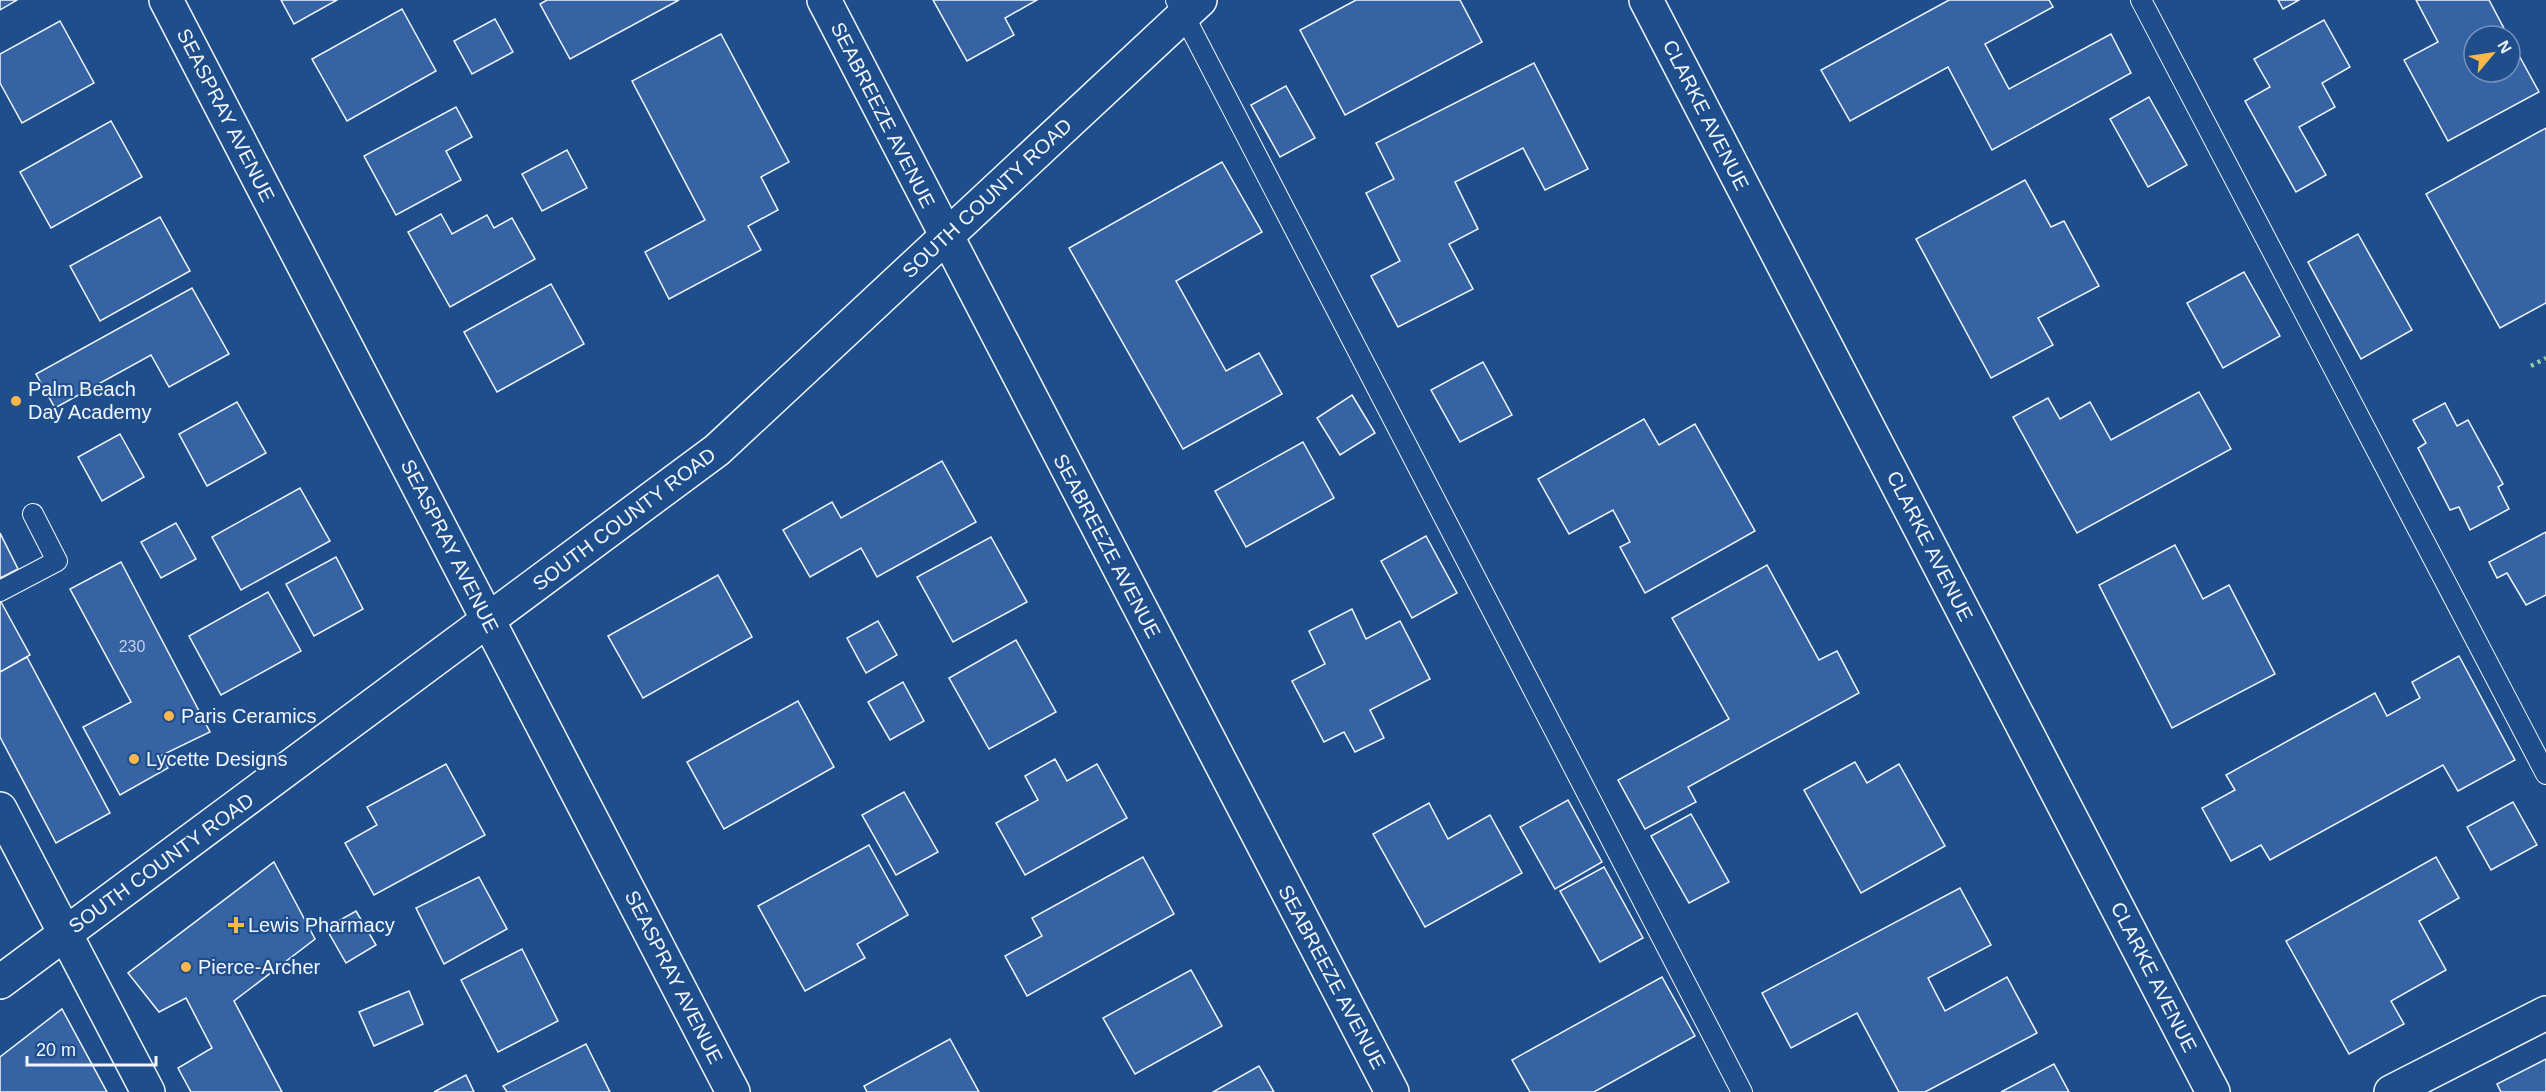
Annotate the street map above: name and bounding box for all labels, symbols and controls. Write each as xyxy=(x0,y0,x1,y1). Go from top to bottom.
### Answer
street label: SEABREEZE AVENUE xyxy=(827,19,939,211)
north arrow xyxy=(2462,24,2522,84)
street label: SEASPRAY AVENUE xyxy=(173,25,279,205)
street label: CLARKE AVENUE xyxy=(1659,36,1753,194)
text: N xyxy=(2494,38,2515,56)
street label: SOUTH COUNTY ROAD xyxy=(898,114,1076,282)
place label: Palm Beach Day Academy xyxy=(28,378,151,423)
marker: Palm Beach Day Academy xyxy=(9,394,23,408)
street label: SOUTH COUNTY ROAD xyxy=(528,443,720,595)
street label: SEABREEZE AVENUE xyxy=(1049,450,1165,642)
street label: SEASPRAY AVENUE xyxy=(397,456,503,636)
street label: CLARKE AVENUE xyxy=(1883,467,1977,625)
house number: 230 xyxy=(119,638,145,655)
place label: Paris Ceramics xyxy=(181,705,317,727)
marker: Paris Ceramics xyxy=(162,709,176,723)
place label: Lycette Designs xyxy=(146,748,288,770)
marker: Lycette Designs xyxy=(127,752,141,766)
street label: SOUTH COUNTY ROAD xyxy=(64,789,258,937)
street label: SEABREEZE AVENUE xyxy=(1274,881,1390,1073)
street label: SEASPRAY AVENUE xyxy=(621,887,727,1067)
street label: CLARKE AVENUE xyxy=(2107,898,2201,1056)
place label: Lewis Pharmacy xyxy=(248,914,395,936)
marker: Lewis Pharmacy xyxy=(229,918,243,932)
place label: Pierce-Archer xyxy=(198,956,321,978)
marker: Pierce-Archer xyxy=(179,960,193,974)
scale bar xyxy=(27,1029,156,1067)
text: 20 m xyxy=(36,1040,76,1060)

